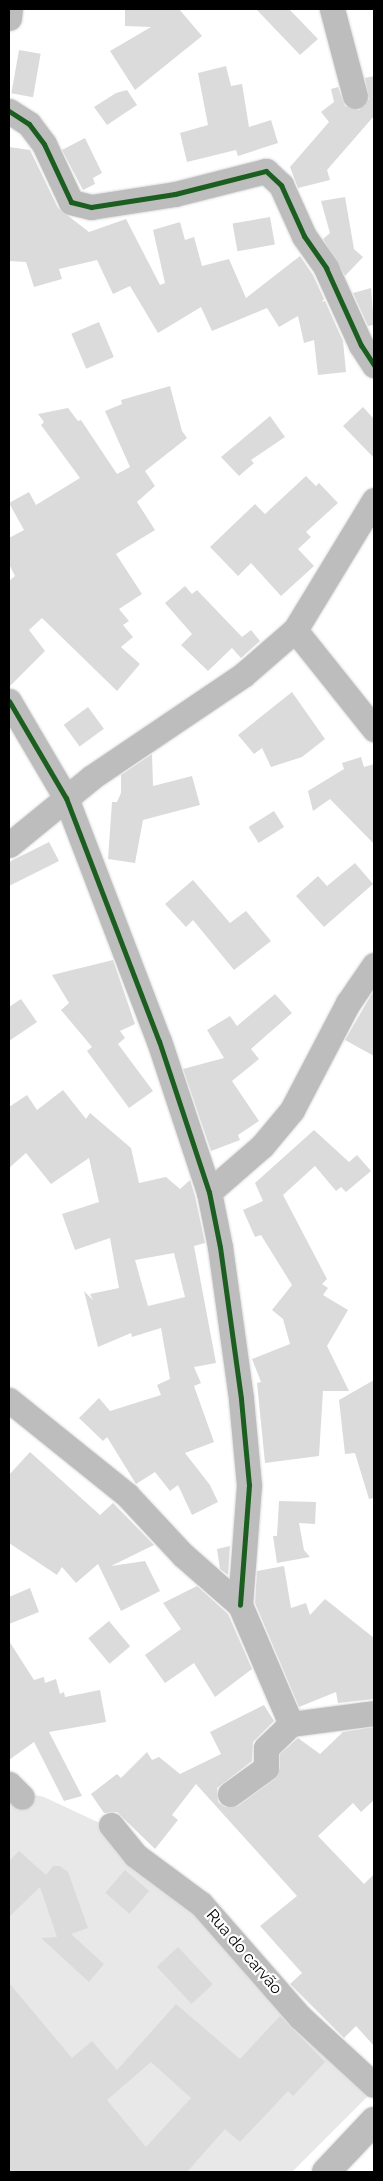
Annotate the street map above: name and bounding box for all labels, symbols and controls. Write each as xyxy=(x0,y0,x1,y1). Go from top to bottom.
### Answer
street label: Rua do carvão xyxy=(202,1906,286,1998)

